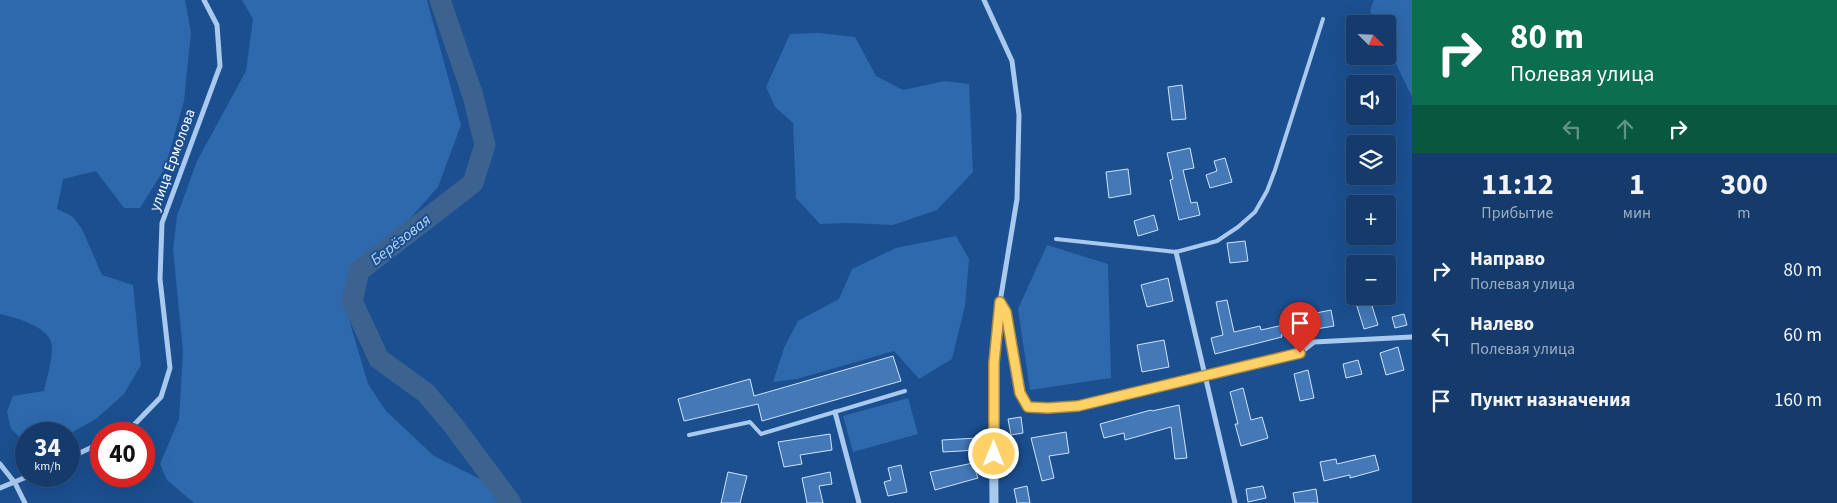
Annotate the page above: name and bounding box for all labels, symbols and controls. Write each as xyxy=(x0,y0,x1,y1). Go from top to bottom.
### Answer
text: 80 m xyxy=(1510,12,1584,62)
north arrow xyxy=(1346,15,1396,65)
map controls xyxy=(1346,15,1396,305)
icon: right xyxy=(1427,20,1492,85)
text: Полевая улица xyxy=(1510,58,1654,90)
button: sound xyxy=(1346,75,1396,125)
street label: улица Ермолова xyxy=(144,106,201,214)
icon: left xyxy=(1558,115,1586,143)
icon: ahead xyxy=(1611,115,1639,143)
icon: right xyxy=(1664,115,1692,143)
button: layers xyxy=(1346,135,1396,185)
text: 11:12 xyxy=(1481,163,1554,206)
text: 1 xyxy=(1629,163,1645,206)
text: 300 xyxy=(1720,163,1768,206)
button: + xyxy=(1346,195,1396,245)
text: Прибытие xyxy=(1481,202,1553,224)
text: мин xyxy=(1623,202,1651,224)
text: m xyxy=(1737,202,1751,224)
water label: Берёзовая xyxy=(366,209,436,270)
text: Направо xyxy=(1470,246,1545,273)
button: − xyxy=(1346,255,1396,305)
icon: right xyxy=(1427,257,1455,285)
text: 80 m xyxy=(1784,257,1822,284)
text: Полевая улица xyxy=(1470,273,1575,295)
pin xyxy=(1279,302,1321,353)
icon: arrive xyxy=(1286,309,1314,337)
text: Налево xyxy=(1470,311,1534,338)
icon: left xyxy=(1427,322,1455,350)
text: 60 m xyxy=(1784,322,1822,349)
text: Полевая улица xyxy=(1470,338,1575,360)
icon: arrive xyxy=(1427,387,1455,415)
text: Пункт назначения xyxy=(1470,387,1631,414)
text: 160 m xyxy=(1774,387,1822,414)
speed limit sign: 40 xyxy=(90,422,155,487)
position arrow xyxy=(967,427,1019,479)
text: 34 xyxy=(34,430,61,466)
text: km/h xyxy=(34,458,61,475)

